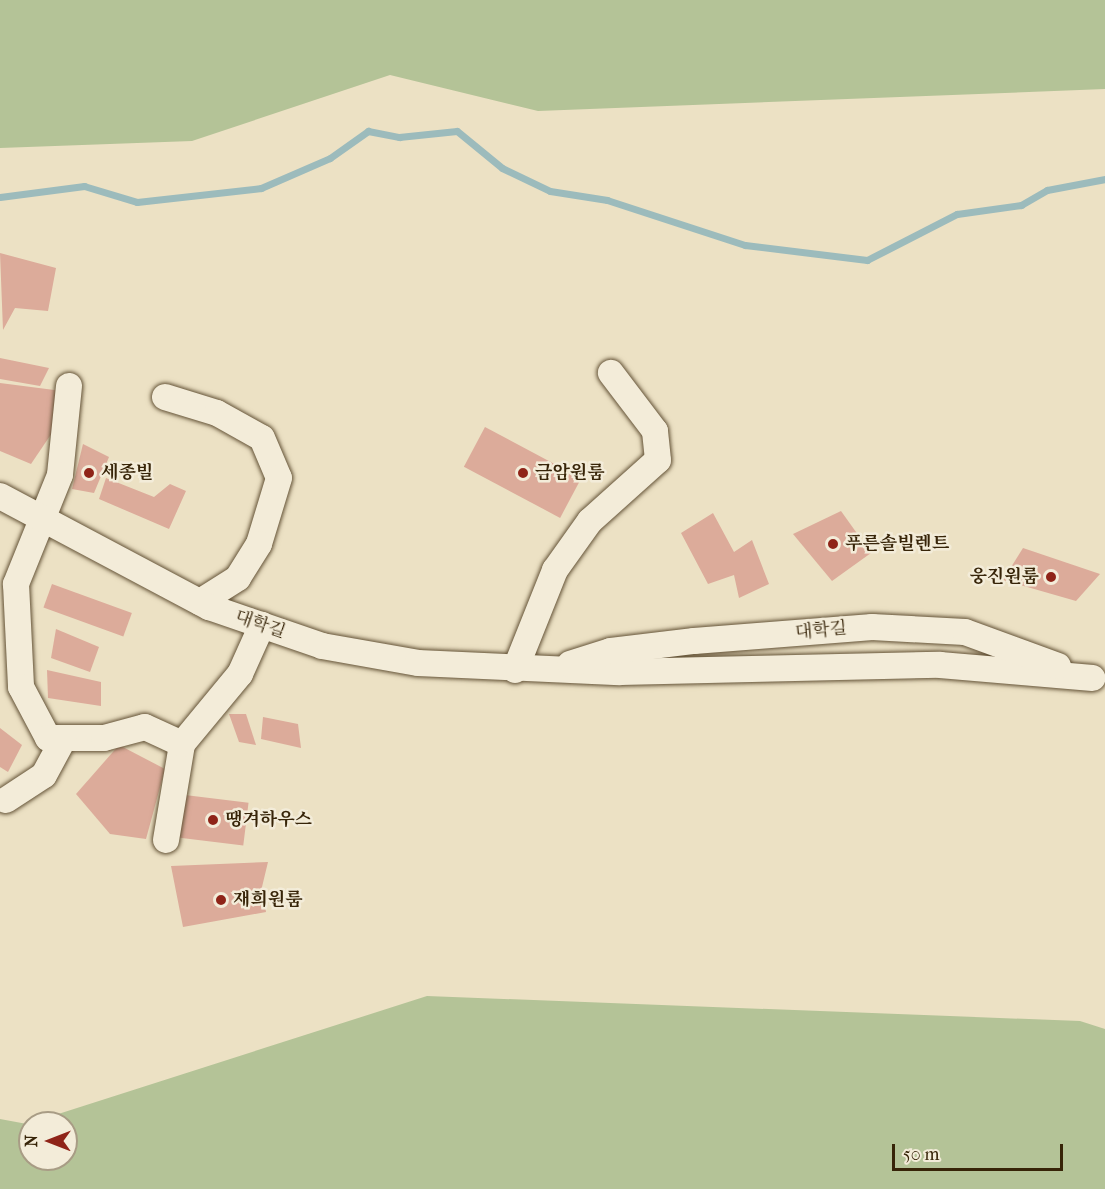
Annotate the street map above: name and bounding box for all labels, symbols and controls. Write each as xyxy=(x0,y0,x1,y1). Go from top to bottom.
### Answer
place label: 세종빌 xyxy=(101,462,153,484)
place label: 금암원룸 xyxy=(535,462,605,484)
marker: 세종빌 xyxy=(82,466,96,480)
marker: 금암원룸 xyxy=(516,466,530,480)
place label: 푸른솔빌렌트 xyxy=(845,533,949,555)
marker: 푸른솔빌렌트 xyxy=(826,537,840,551)
place label: 웅진원룸 xyxy=(969,566,1039,588)
marker: 웅진원룸 xyxy=(1044,570,1058,584)
street label: 대학길 xyxy=(232,606,288,644)
street label: 대학길 xyxy=(794,618,848,644)
place label: 땡겨하우스 xyxy=(225,809,312,831)
marker: 땡겨하우스 xyxy=(206,813,220,827)
place label: 재희원룸 xyxy=(233,889,303,911)
marker: 재희원룸 xyxy=(214,893,228,907)
north arrow xyxy=(18,1111,78,1171)
scale bar xyxy=(895,1132,1066,1170)
text: N xyxy=(22,1135,41,1147)
text: 50 m xyxy=(903,1144,939,1165)

